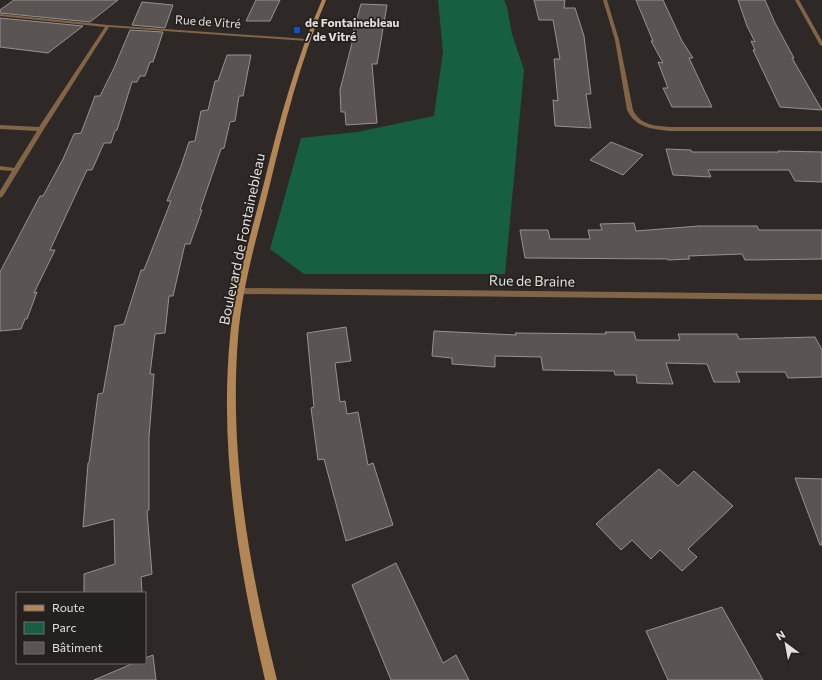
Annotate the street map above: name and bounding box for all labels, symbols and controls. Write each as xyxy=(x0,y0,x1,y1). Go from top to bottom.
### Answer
street label: Rue de Vitré xyxy=(175,12,241,30)
place label: de Fontainebleau / de Vitré xyxy=(305,15,400,43)
marker: de Fontainebleau / de Vitré xyxy=(292,25,302,35)
street label: Boulevard de Fontainebleau xyxy=(215,151,268,326)
street label: Rue de Braine xyxy=(489,271,575,290)
legend xyxy=(16,592,146,664)
text: Route xyxy=(52,600,85,614)
text: Parc xyxy=(52,620,76,634)
north arrow xyxy=(766,624,806,664)
text: N xyxy=(773,627,787,643)
text: Bâtiment xyxy=(52,640,103,654)

